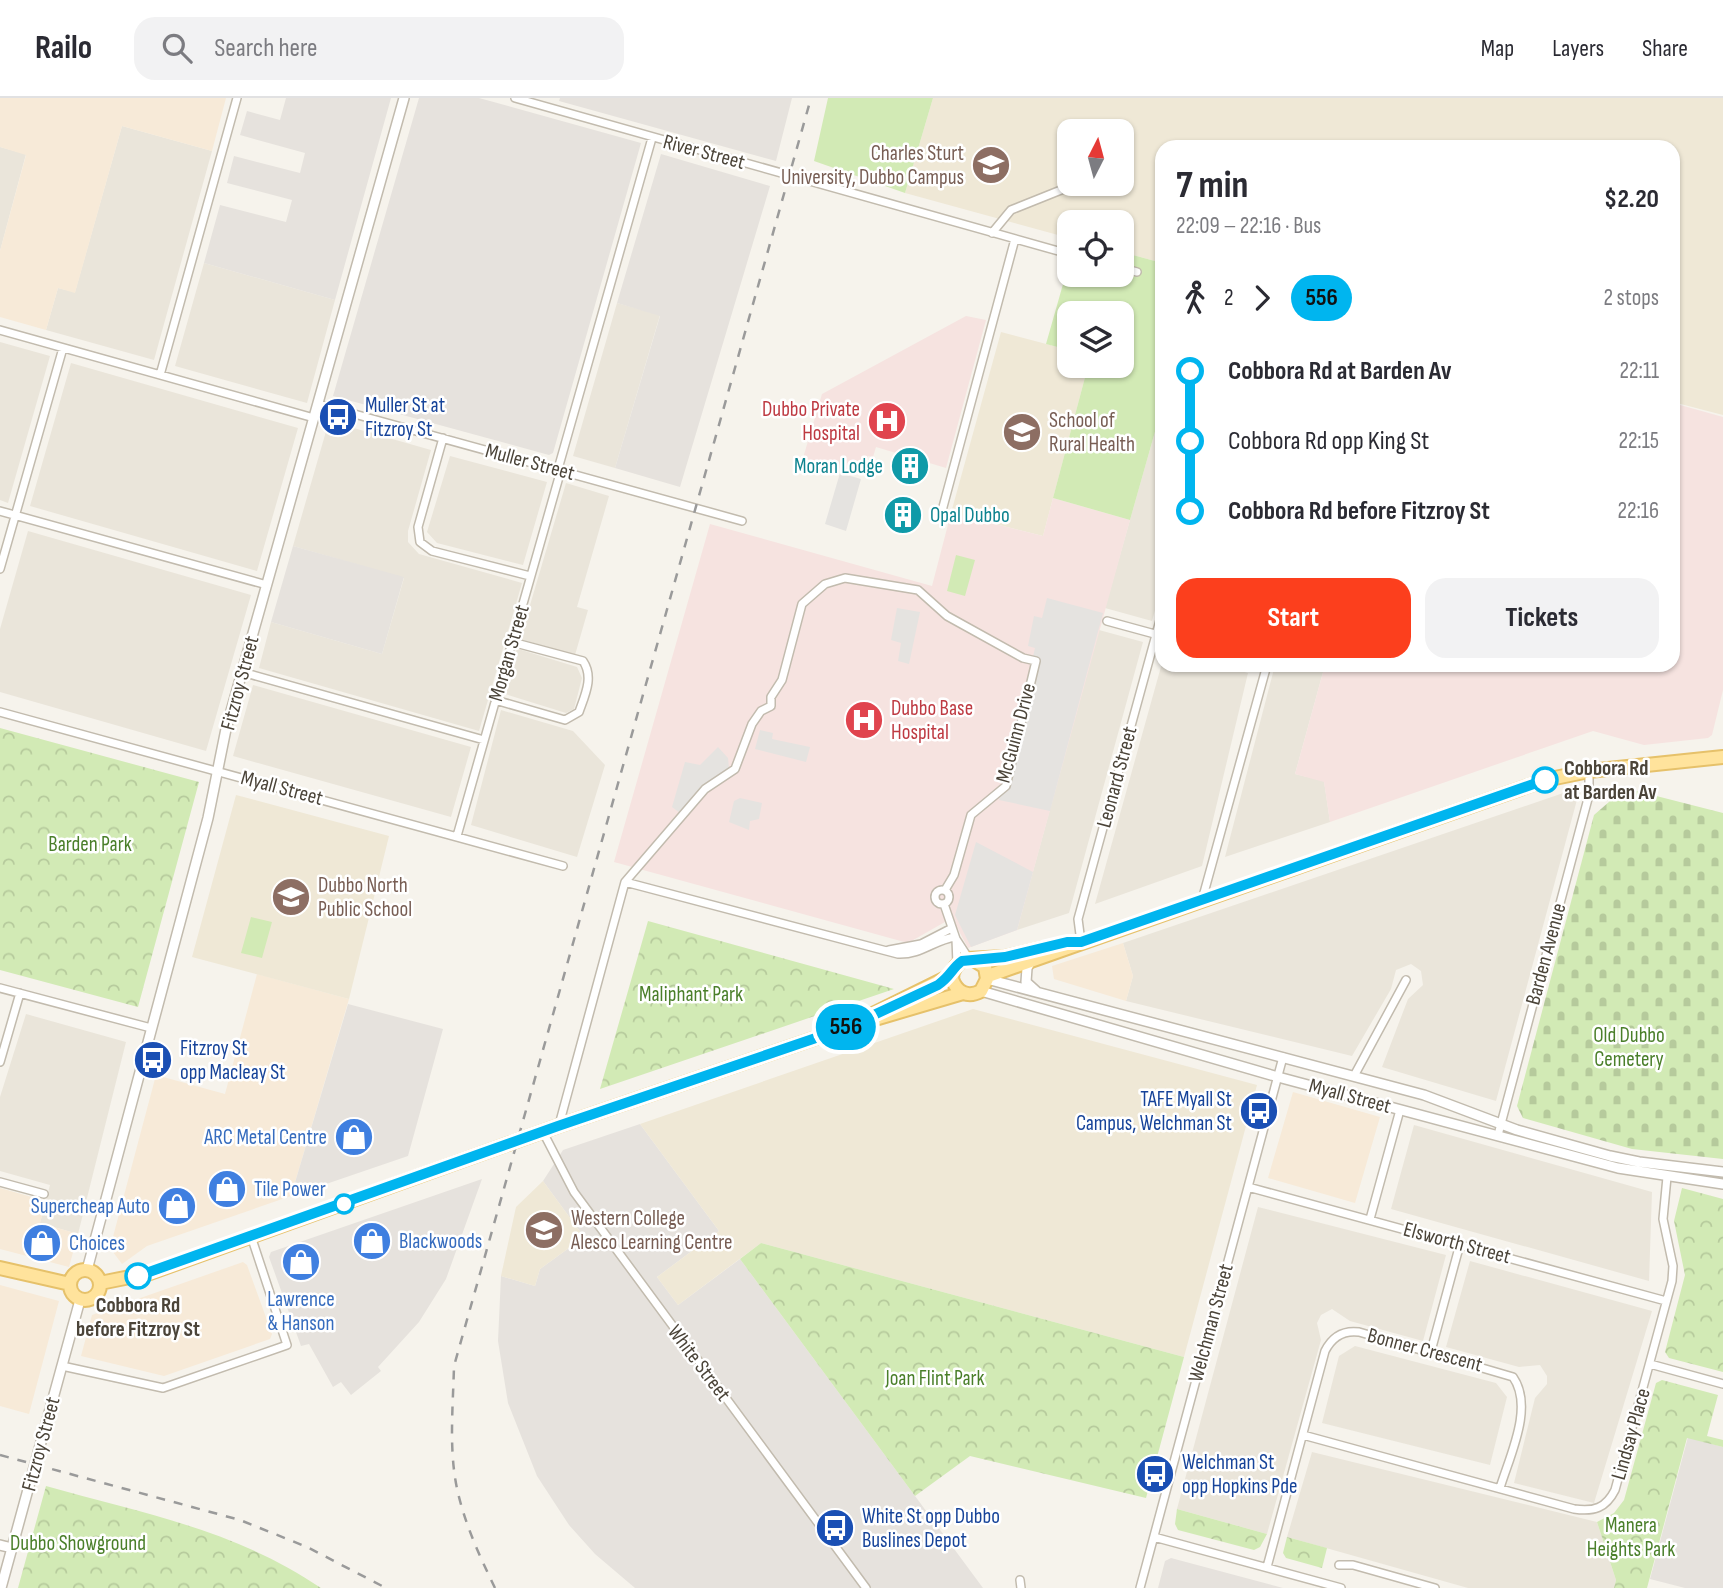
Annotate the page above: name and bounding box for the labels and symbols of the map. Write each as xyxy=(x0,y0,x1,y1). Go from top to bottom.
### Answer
north arrow xyxy=(1057,119,1134,196)
street label: River Street xyxy=(660,129,748,175)
place label: Charles Sturt University, Dubbo Campus xyxy=(781,141,964,190)
school or university icon: Charles Sturt University, Dubbo Campus xyxy=(970,144,1012,186)
place label: Muller St at Fitzroy St xyxy=(365,393,445,442)
bus stop icon: Muller St at Fitzroy St xyxy=(317,396,359,438)
place label: Dubbo Private Hospital xyxy=(762,397,860,446)
hospital icon: Dubbo Private Hospital xyxy=(866,400,908,442)
place label: School of Rural Health xyxy=(1049,408,1135,457)
school or university icon: School of Rural Health xyxy=(1001,411,1043,453)
street label: Muller Street xyxy=(483,438,577,486)
building icon: Moran Lodge xyxy=(889,445,931,487)
place label: Moran Lodge xyxy=(794,454,883,479)
building icon: Opal Dubbo xyxy=(882,494,924,536)
place label: Opal Dubbo xyxy=(930,503,1010,528)
street label: Morgan Street xyxy=(483,602,535,704)
street label: Fitzroy Street xyxy=(215,633,265,733)
street label: McGuinn Drive xyxy=(991,680,1041,786)
place label: Dubbo Base Hospital xyxy=(891,696,973,745)
hospital icon: Dubbo Base Hospital xyxy=(843,699,885,741)
street label: Leonard Street xyxy=(1091,724,1143,830)
place label: Cobbora Rd at Barden Av xyxy=(1564,756,1657,805)
street label: Myall Street xyxy=(238,765,326,811)
marker: Cobbora Rd at Barden Av xyxy=(1532,767,1558,793)
park label: Barden Park xyxy=(48,832,132,857)
place label: Dubbo North Public School xyxy=(318,873,412,922)
school or university icon: Dubbo North Public School xyxy=(270,876,312,918)
street label: Barden Avenue xyxy=(1520,901,1572,1007)
park label: Maliphant Park xyxy=(639,982,743,1007)
line badge: 556 xyxy=(806,1004,886,1050)
park label: Old Dubbo Cemetery xyxy=(1593,1023,1665,1072)
place label: Fitzroy St opp Macleay St xyxy=(180,1036,286,1085)
bus stop icon: Fitzroy St opp Macleay St xyxy=(132,1039,174,1081)
street label: Myall Street xyxy=(1306,1073,1394,1119)
place label: TAFE Myall St Campus, Welchman St xyxy=(1076,1087,1232,1136)
bus stop icon: TAFE Myall St Campus, Welchman St xyxy=(1238,1090,1280,1132)
shop icon: ARC Metal Centre xyxy=(333,1116,375,1158)
place label: ARC Metal Centre xyxy=(203,1125,327,1150)
shop icon: Tile Power xyxy=(206,1168,248,1210)
place label: Tile Power xyxy=(254,1177,326,1202)
shop icon: Supercheap Auto xyxy=(156,1185,198,1227)
place label: Supercheap Auto xyxy=(31,1194,150,1219)
unlabelled marker xyxy=(334,1194,354,1214)
place label: Western College Alesco Learning Centre xyxy=(570,1206,732,1255)
school or university icon: Western College Alesco Learning Centre xyxy=(523,1209,565,1251)
street label: Elsworth Street xyxy=(1401,1217,1513,1269)
shop icon: Blackwoods xyxy=(351,1220,393,1262)
shop icon: Choices xyxy=(21,1222,63,1264)
place label: Blackwoods xyxy=(399,1229,482,1254)
place label: Choices xyxy=(69,1231,125,1256)
shop icon: Lawrence & Hanson xyxy=(280,1241,322,1283)
street label: Welchman Street xyxy=(1183,1261,1239,1385)
marker: Cobbora Rd before Fitzroy St xyxy=(125,1263,151,1289)
place label: Lawrence & Hanson xyxy=(267,1287,335,1336)
place label: Cobbora Rd before Fitzroy St xyxy=(76,1293,200,1342)
street label: White Street xyxy=(662,1320,736,1406)
street label: Bonner Crescent xyxy=(1365,1323,1485,1377)
park label: Joan Flint Park xyxy=(884,1366,985,1391)
street label: Lindsay Place xyxy=(1606,1385,1656,1483)
street label: Fitzroy Street xyxy=(16,1394,66,1494)
place label: Welchman St opp Hopkins Pde xyxy=(1182,1450,1297,1499)
bus stop icon: Welchman St opp Hopkins Pde xyxy=(1134,1453,1176,1495)
place label: White St opp Dubbo Buslines Depot xyxy=(862,1504,1000,1553)
bus stop icon: White St opp Dubbo Buslines Depot xyxy=(814,1507,856,1549)
park label: Manera Heights Park xyxy=(1587,1513,1675,1562)
park label: Dubbo Showground xyxy=(10,1531,146,1556)

